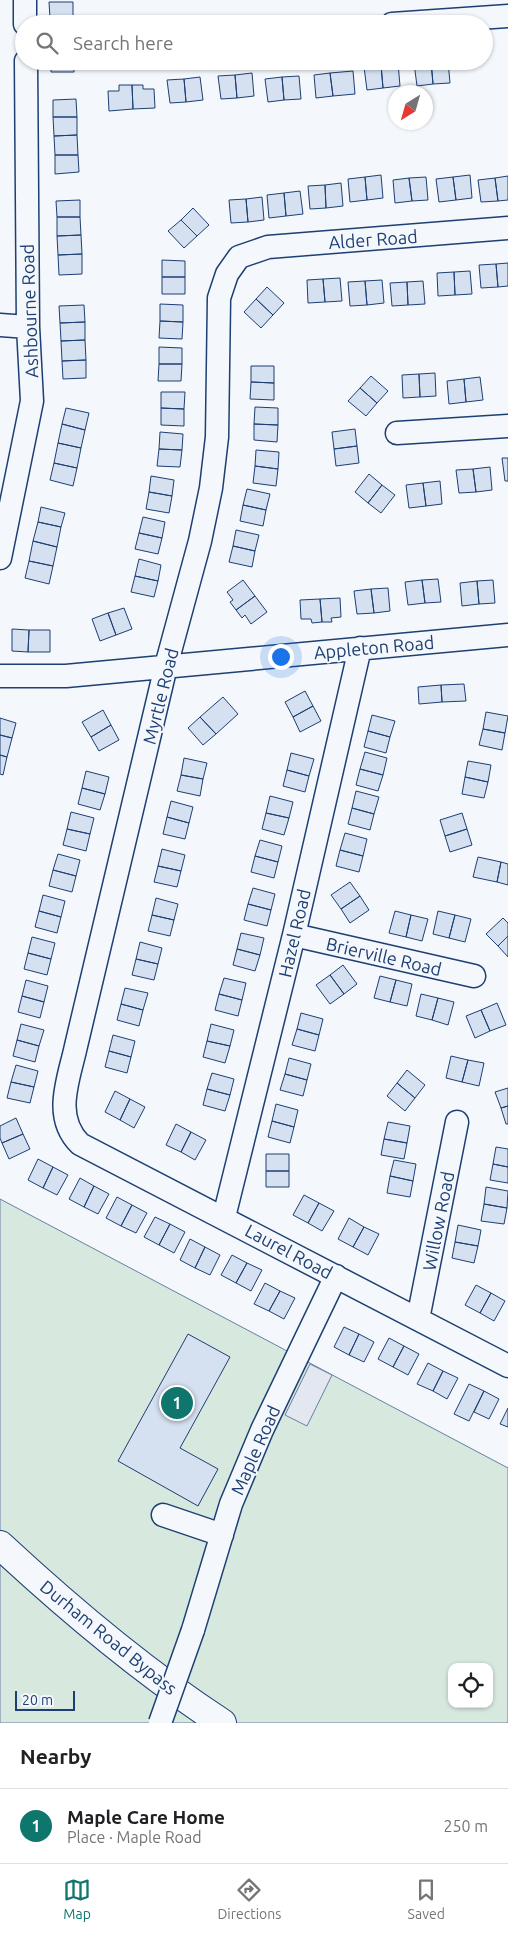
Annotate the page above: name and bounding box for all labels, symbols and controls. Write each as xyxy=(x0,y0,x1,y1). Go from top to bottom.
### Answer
search box xyxy=(15,15,493,70)
icon: search xyxy=(33,29,61,57)
text: Search here xyxy=(73,32,173,54)
north arrow xyxy=(388,85,433,130)
street label: Alder Road xyxy=(328,226,418,252)
street label: Ashbourne Road xyxy=(17,244,41,378)
street label: Appleton Road xyxy=(313,632,435,662)
your location xyxy=(268,644,294,670)
street label: Myrtle Road xyxy=(138,646,182,746)
street label: Hazel Road xyxy=(274,887,314,979)
street label: Brierville Road xyxy=(324,933,444,979)
street label: Willow Road xyxy=(419,1170,457,1272)
street label: Laurel Road xyxy=(242,1220,336,1282)
pin: 1 xyxy=(161,1384,193,1422)
street label: Maple Road xyxy=(226,1402,284,1498)
street label: Durham Road Bypass xyxy=(37,1576,182,1698)
map controls xyxy=(448,1663,493,1708)
button: locate xyxy=(448,1663,493,1708)
scale bar xyxy=(15,1688,75,1711)
text: 20 m xyxy=(22,1692,53,1708)
text: Nearby xyxy=(20,1744,91,1768)
text: Maple Care Home xyxy=(67,1806,225,1828)
text: 1 xyxy=(31,1817,41,1835)
text: 250 m xyxy=(443,1817,488,1835)
text: Place · Maple Road xyxy=(67,1828,202,1846)
tab: Map xyxy=(63,1876,91,1922)
tab: Directions xyxy=(217,1876,281,1922)
tab: Saved xyxy=(408,1876,445,1922)

